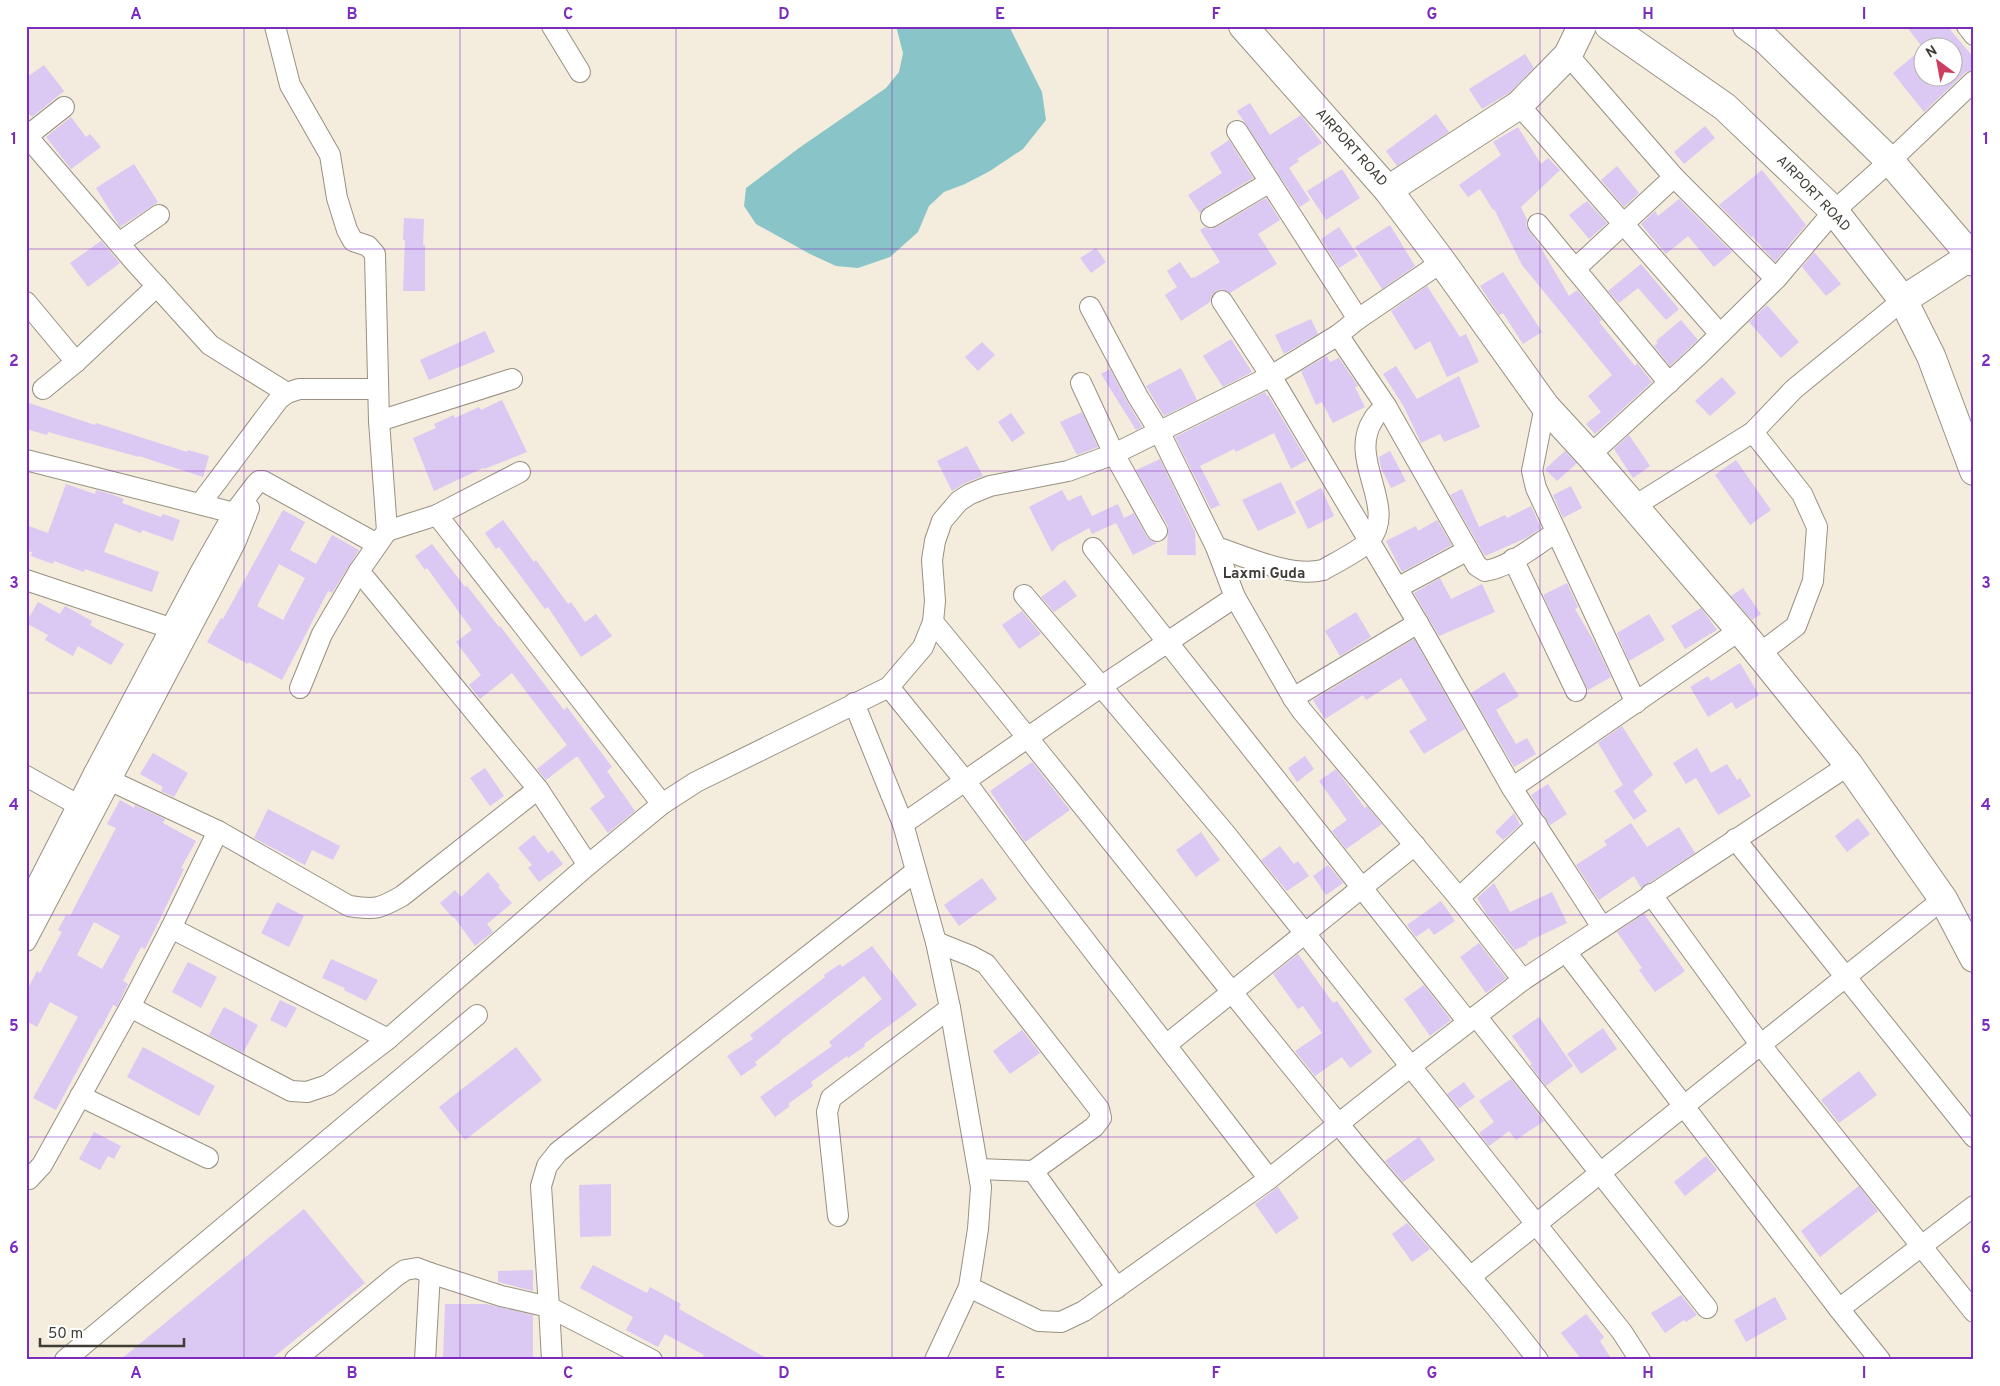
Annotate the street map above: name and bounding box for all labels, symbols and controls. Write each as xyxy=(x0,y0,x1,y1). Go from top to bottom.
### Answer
text: A xyxy=(130,5,142,25)
text: B xyxy=(346,5,358,25)
text: C xyxy=(563,5,573,25)
text: D xyxy=(778,5,790,25)
text: E xyxy=(995,5,1005,25)
text: F xyxy=(1211,5,1221,25)
text: G xyxy=(1427,5,1437,25)
text: H xyxy=(1642,5,1654,25)
text: I xyxy=(1862,5,1866,25)
north arrow xyxy=(1912,38,1962,88)
text: N xyxy=(1923,42,1941,62)
street label: AIRPORT ROAD xyxy=(1312,106,1390,190)
text: 1 xyxy=(11,130,17,150)
text: 1 xyxy=(1983,130,1989,150)
street label: AIRPORT ROAD xyxy=(1772,152,1854,236)
text: 2 xyxy=(9,352,19,372)
text: 2 xyxy=(1981,352,1991,372)
district label: Laxmi Guda xyxy=(1223,565,1305,584)
text: 3 xyxy=(9,574,19,594)
text: 3 xyxy=(1981,574,1991,594)
text: 4 xyxy=(9,796,19,816)
text: 4 xyxy=(1981,796,1991,816)
text: 5 xyxy=(9,1017,19,1037)
text: 5 xyxy=(1981,1017,1991,1037)
text: 6 xyxy=(9,1239,19,1259)
text: 6 xyxy=(1981,1239,1991,1259)
scale bar xyxy=(40,1316,184,1348)
text: 50 m xyxy=(48,1325,83,1344)
text: A xyxy=(130,1364,142,1384)
text: B xyxy=(346,1364,358,1384)
text: C xyxy=(563,1364,573,1384)
text: D xyxy=(778,1364,790,1384)
text: E xyxy=(995,1364,1005,1384)
text: F xyxy=(1211,1364,1221,1384)
text: G xyxy=(1427,1364,1437,1384)
text: H xyxy=(1642,1364,1654,1384)
text: I xyxy=(1862,1364,1866,1384)

